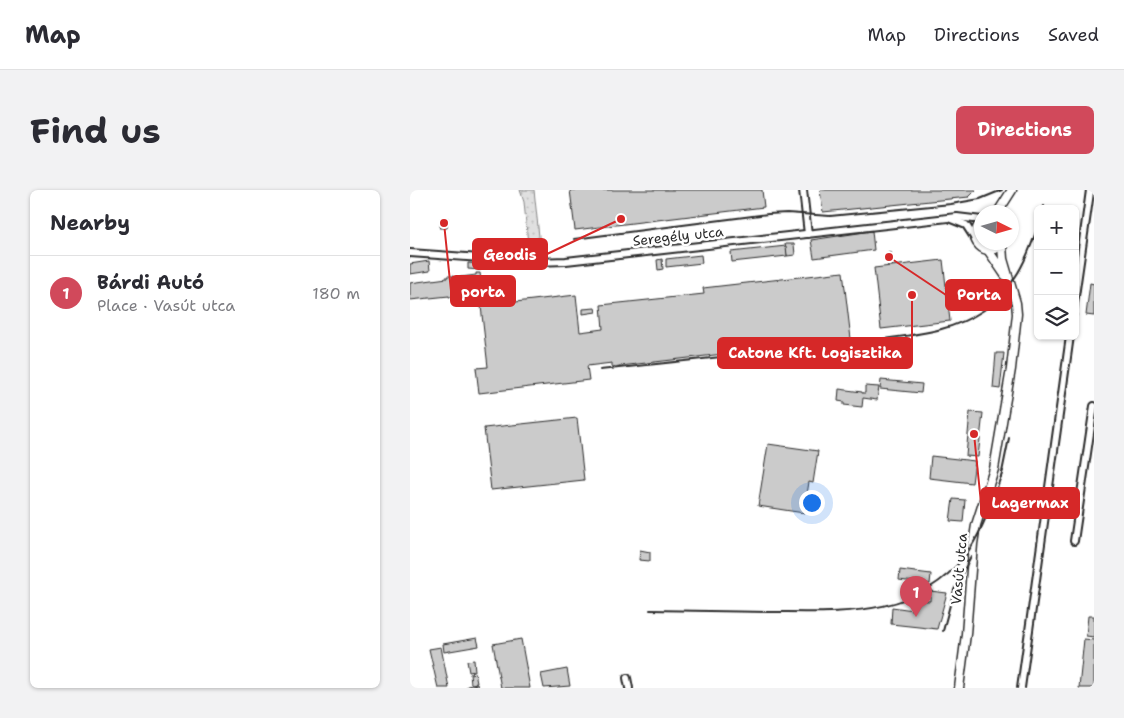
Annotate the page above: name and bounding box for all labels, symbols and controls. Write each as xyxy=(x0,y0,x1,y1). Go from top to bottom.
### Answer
text: Map xyxy=(25,19,81,51)
text: Map xyxy=(868,23,906,47)
text: Directions xyxy=(934,23,1020,47)
text: Saved xyxy=(1048,23,1099,47)
button: Directions xyxy=(956,106,1094,154)
text: Find us xyxy=(30,107,161,154)
north arrow xyxy=(974,205,1019,250)
map controls xyxy=(1034,205,1079,340)
button: + xyxy=(1034,205,1079,250)
text: Nearby xyxy=(50,209,130,237)
street label: Seregély utca xyxy=(632,222,725,250)
callout: Geodis xyxy=(473,239,547,269)
text: Geodis xyxy=(483,245,537,265)
button: − xyxy=(1034,250,1079,295)
text: Bárdi Autó xyxy=(97,270,204,295)
callout: porta xyxy=(451,276,515,306)
callout: Porta xyxy=(946,280,1011,310)
text: porta xyxy=(461,282,506,302)
text: 1 xyxy=(62,283,70,304)
text: 180 m xyxy=(312,283,360,304)
text: Porta xyxy=(957,285,1002,305)
text: Place · Vasút utca xyxy=(97,295,235,316)
button: layers xyxy=(1034,295,1079,340)
callout: Catone Kft. Logisztika xyxy=(718,338,912,368)
text: Catone Kft. Logisztika xyxy=(728,343,903,363)
callout: Lagermax xyxy=(981,488,1079,518)
your location xyxy=(799,490,825,516)
text: Lagermax xyxy=(991,493,1069,513)
street label: Vasút utca xyxy=(947,532,971,606)
pin: 1 xyxy=(900,576,932,617)

